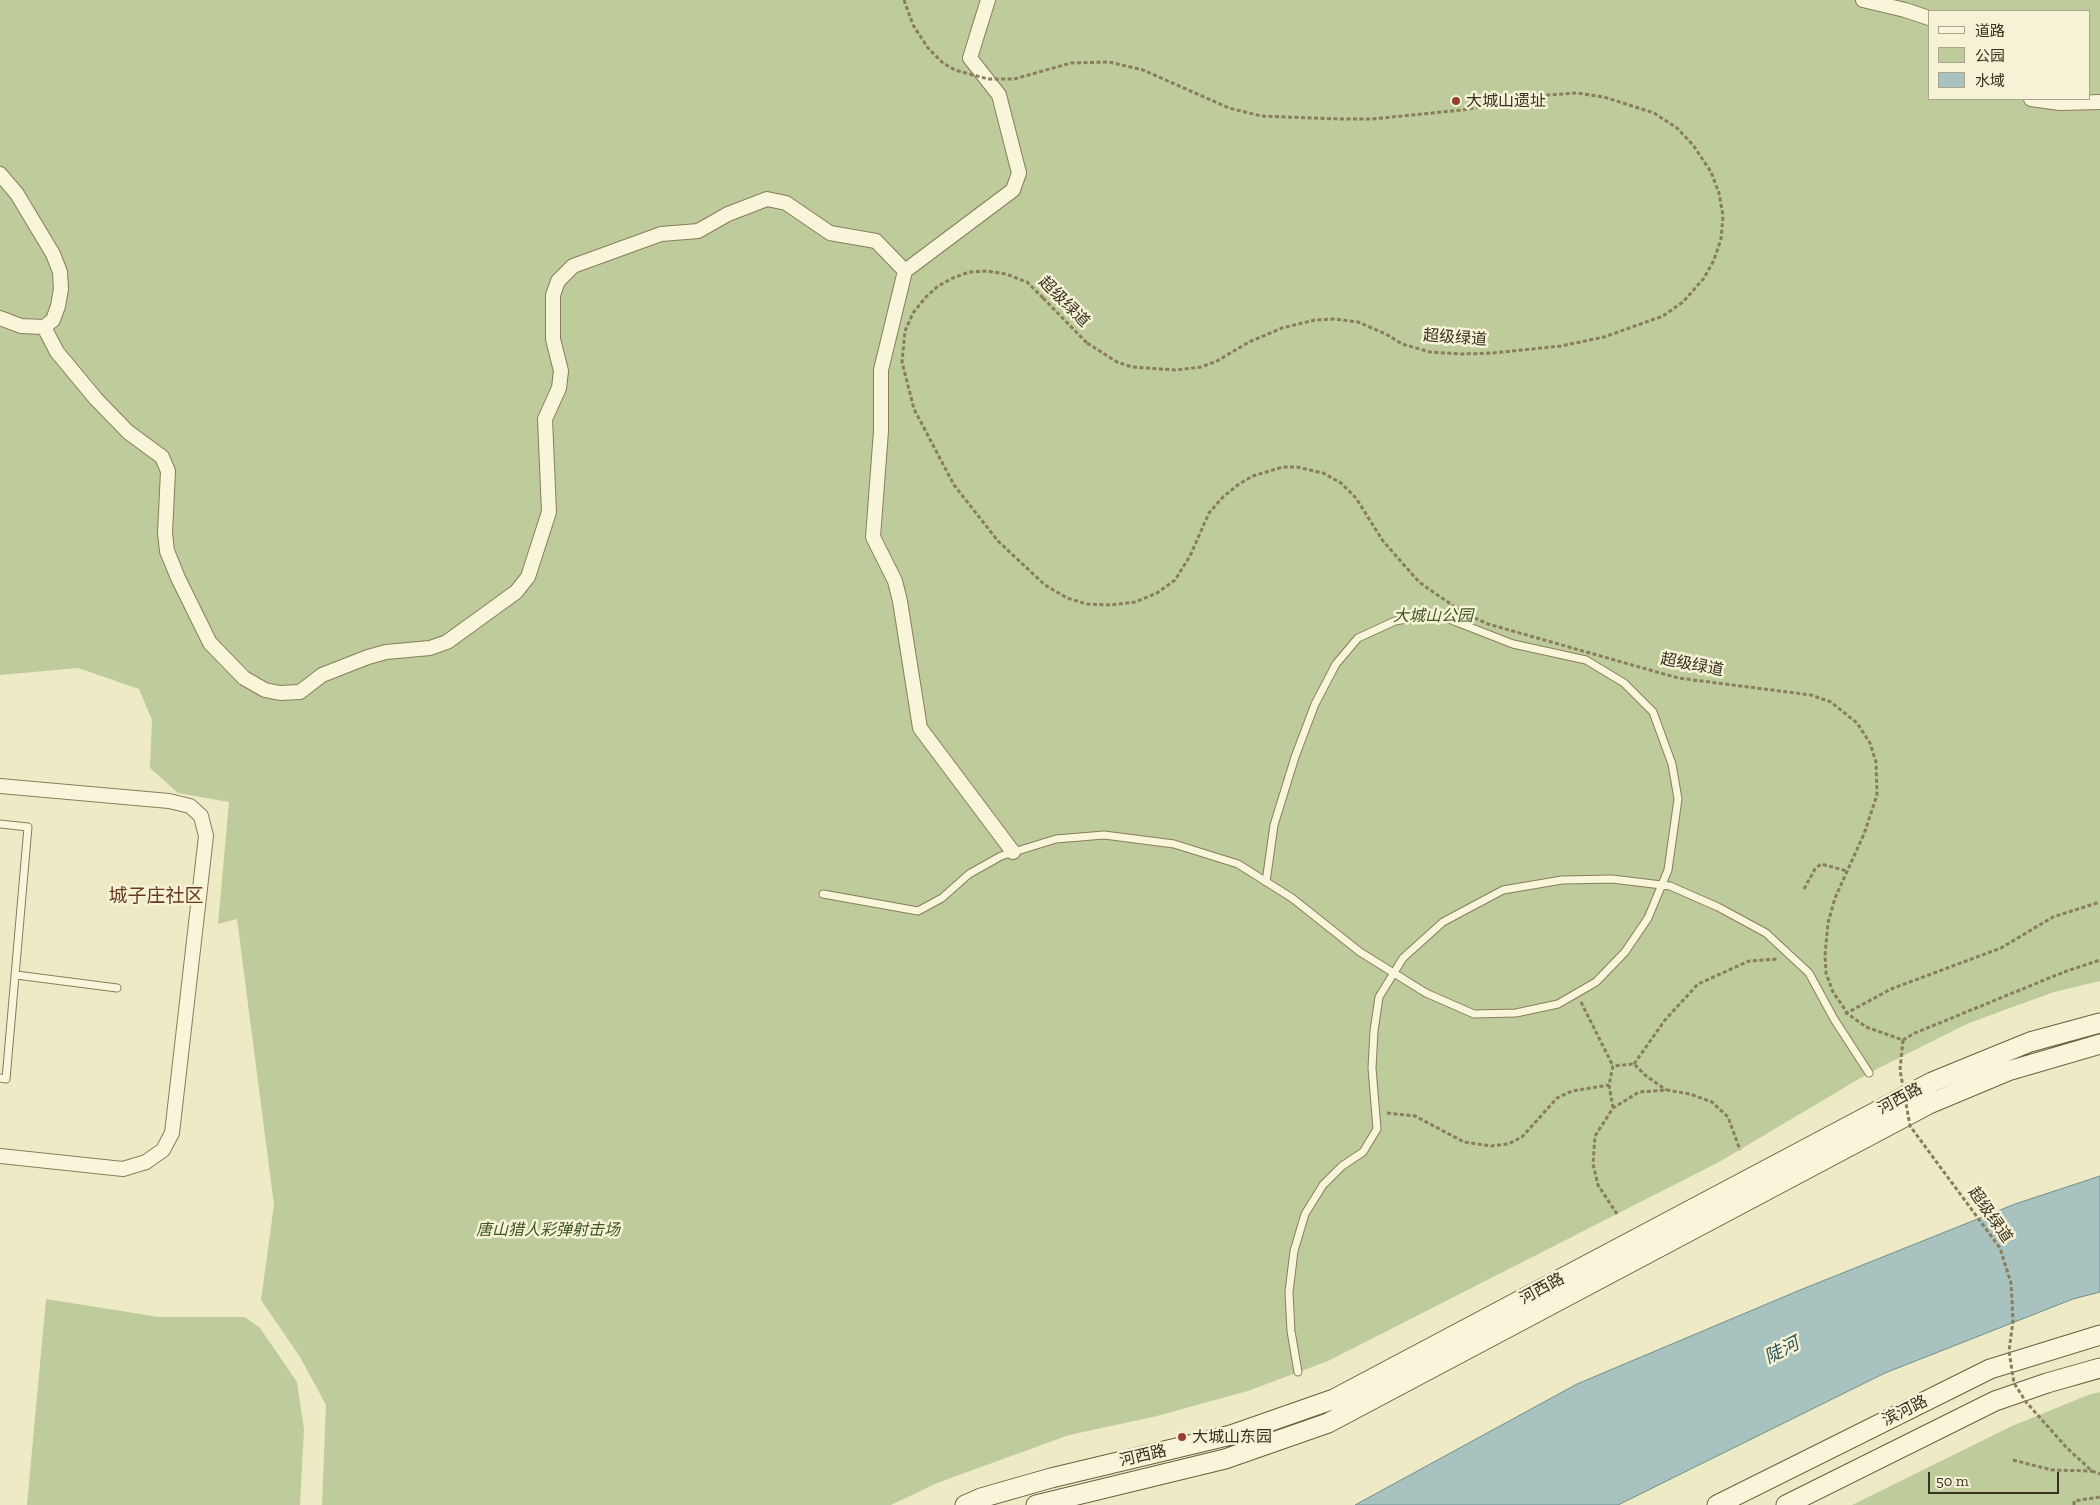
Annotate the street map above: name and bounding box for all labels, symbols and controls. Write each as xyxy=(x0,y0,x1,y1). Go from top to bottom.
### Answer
legend xyxy=(1928,10,2090,100)
text: 道路 xyxy=(1975,22,2005,40)
text: 公园 xyxy=(1975,47,2005,65)
text: 水域 xyxy=(1975,72,2005,90)
place label: 大城山遗址 xyxy=(1466,91,1546,111)
marker: 大城山遗址 xyxy=(1450,95,1462,107)
street label: 超级绿道 xyxy=(1035,273,1093,331)
street label: 超级绿道 xyxy=(1422,326,1488,350)
park label: 大城山公园 xyxy=(1393,606,1473,626)
street label: 超级绿道 xyxy=(1659,649,1725,681)
district label: 城子庄社区 xyxy=(109,886,203,908)
street label: 河西路 xyxy=(1874,1079,1926,1119)
street label: 超级绿道 xyxy=(1964,1183,2016,1247)
park label: 唐山猎人彩弹射击场 xyxy=(476,1220,620,1240)
street label: 河西路 xyxy=(1516,1269,1568,1309)
water label: 陡河 xyxy=(1761,1333,1803,1369)
street label: 滨河路 xyxy=(1879,1392,1931,1430)
place label: 大城山东园 xyxy=(1192,1427,1272,1447)
marker: 大城山东园 xyxy=(1176,1431,1188,1443)
street label: 河西路 xyxy=(1117,1441,1169,1471)
scale bar xyxy=(1930,1462,2061,1494)
text: 50 m xyxy=(1936,1472,1969,1490)

